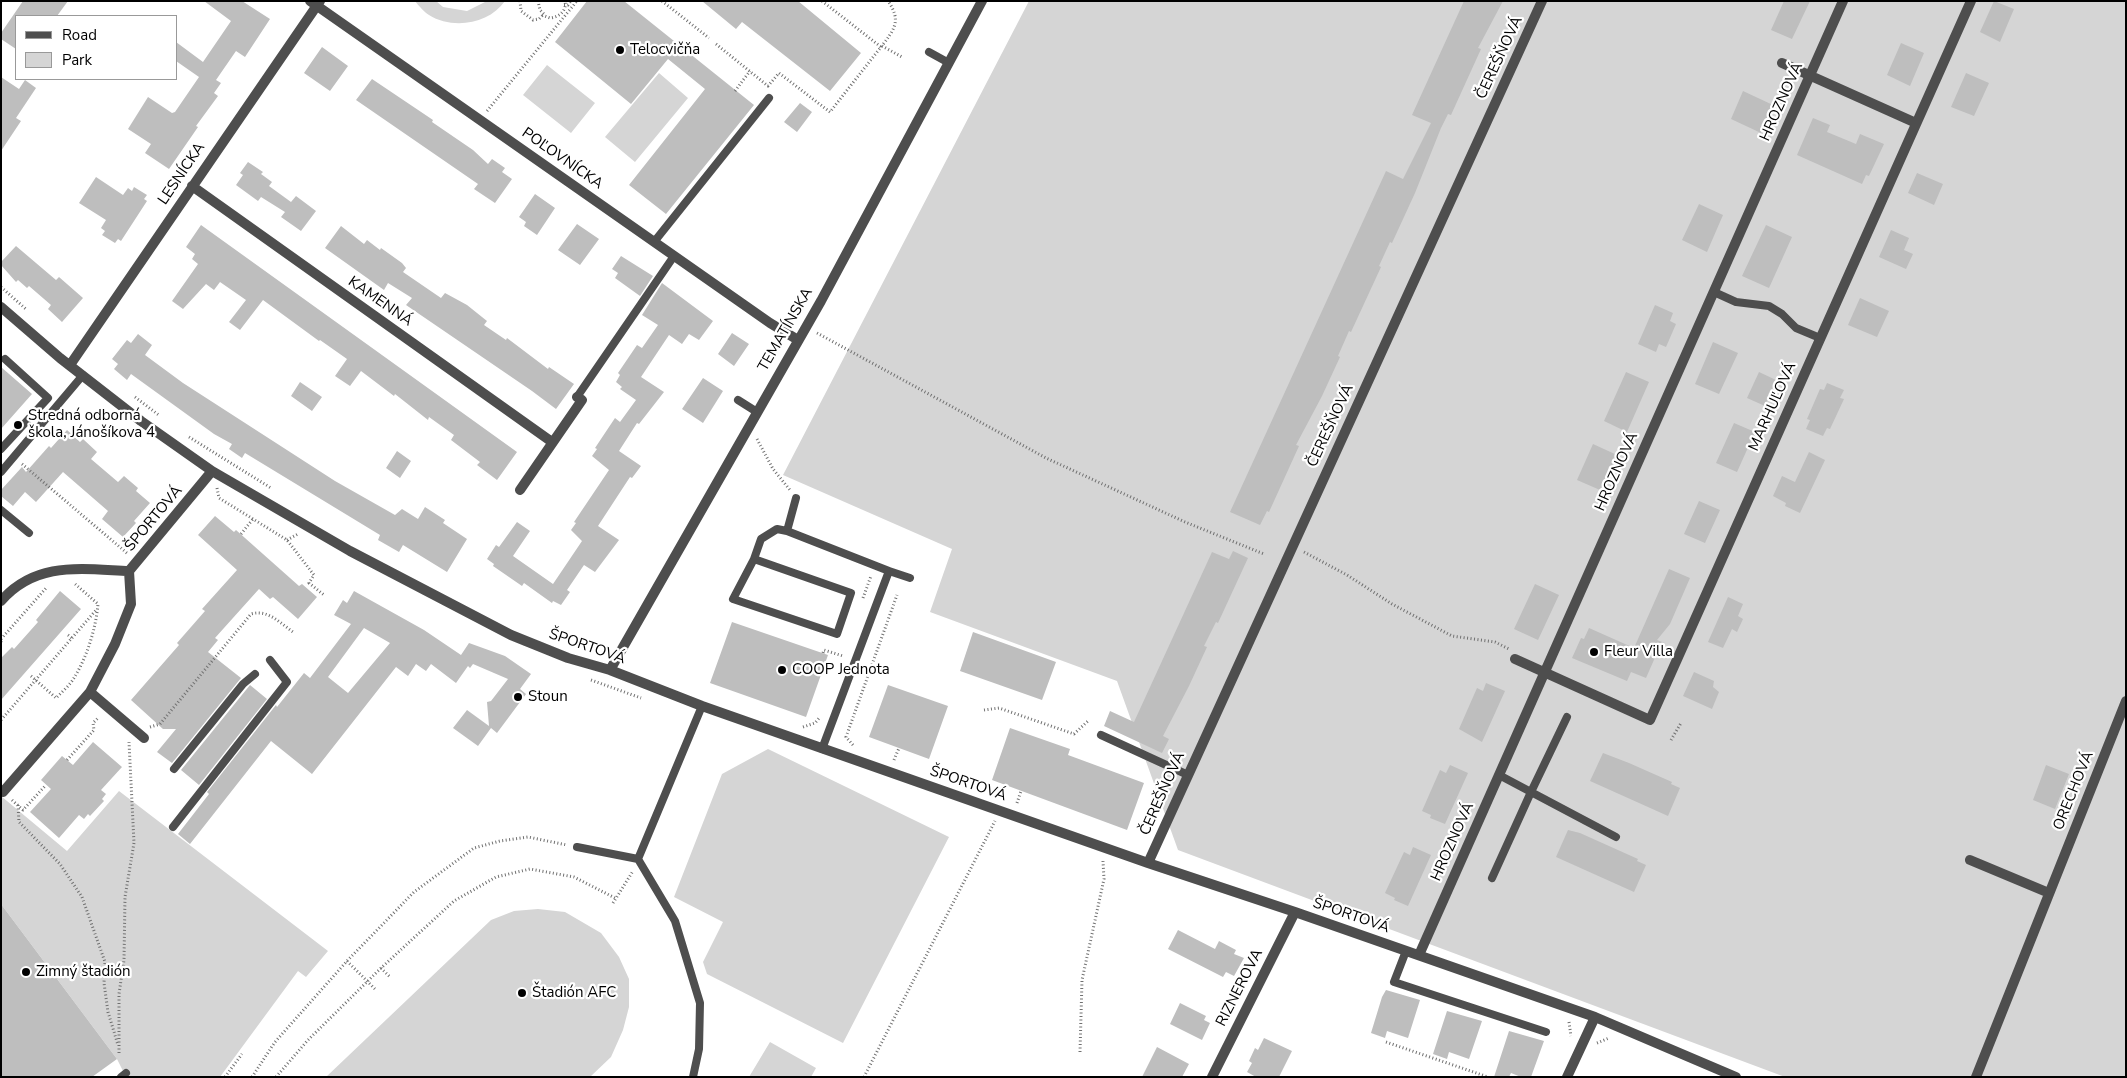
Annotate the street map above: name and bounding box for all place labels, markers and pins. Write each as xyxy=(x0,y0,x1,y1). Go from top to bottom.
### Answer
place label: Telocvičňa xyxy=(630,41,700,59)
marker: Telocvičňa xyxy=(614,44,626,56)
place label: Stredná odborná škola, Jánošíkova 4 xyxy=(28,407,155,442)
marker: Stredná odborná škola, Jánošíkova 4 xyxy=(12,419,24,431)
place label: Fleur Villa xyxy=(1604,643,1673,661)
marker: Fleur Villa xyxy=(1588,646,1600,658)
place label: COOP Jednota xyxy=(792,661,890,679)
marker: COOP Jednota xyxy=(776,664,788,676)
place label: Stoun xyxy=(528,688,568,706)
marker: Stoun xyxy=(512,691,524,703)
place label: Zimný štadión xyxy=(36,963,131,981)
marker: Zimný štadión xyxy=(20,966,32,978)
place label: Štadión AFC xyxy=(532,984,616,1002)
marker: Štadión AFC xyxy=(516,987,528,999)

